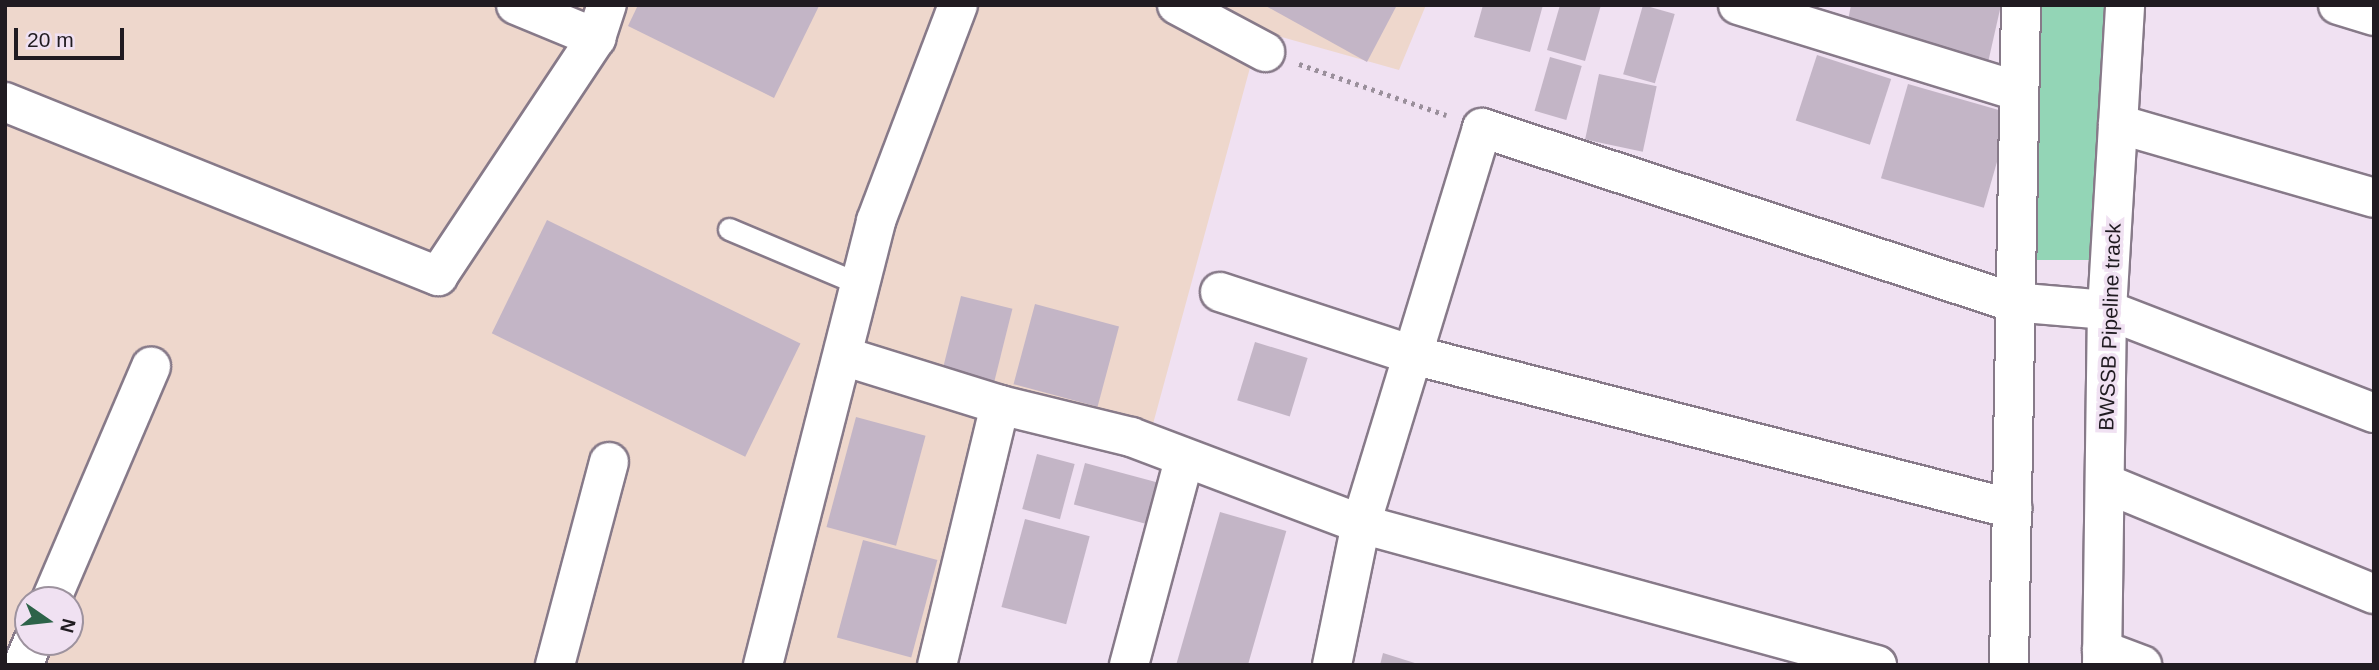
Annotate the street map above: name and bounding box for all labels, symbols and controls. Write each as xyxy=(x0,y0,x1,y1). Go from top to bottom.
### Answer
scale bar xyxy=(18,14,128,58)
text: 20 m xyxy=(27,28,74,51)
street label: BWSSB Pipeline track xyxy=(2094,223,2126,431)
north arrow xyxy=(14,586,84,656)
text: N xyxy=(56,617,80,635)

